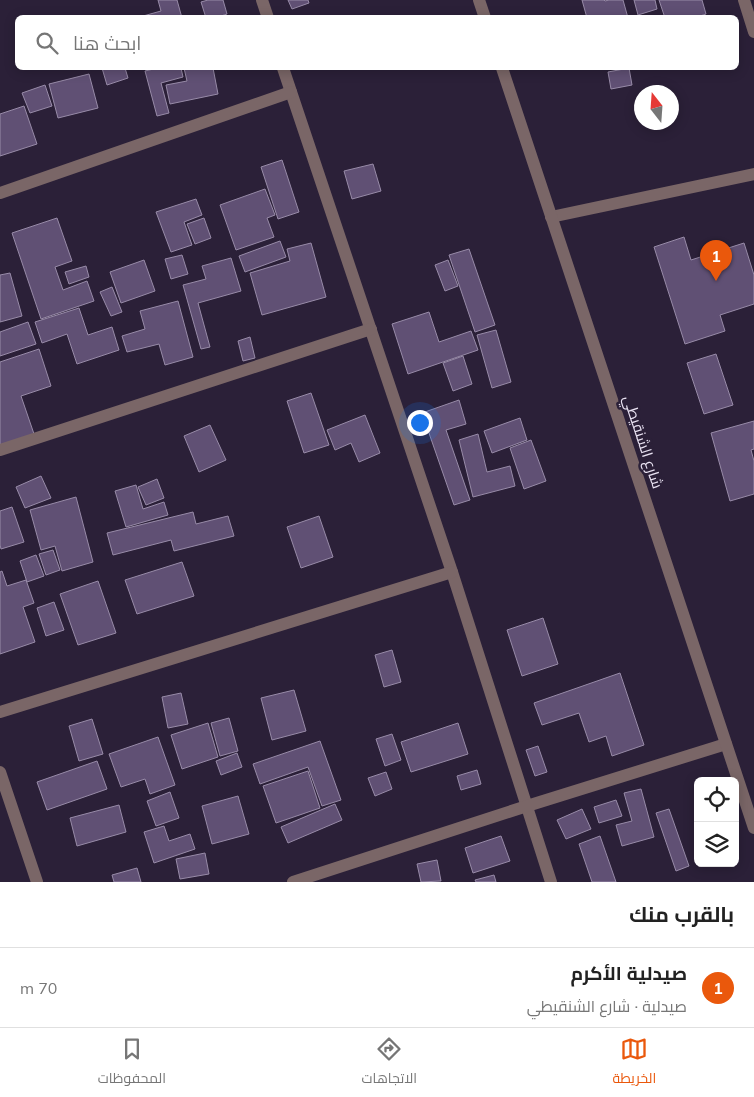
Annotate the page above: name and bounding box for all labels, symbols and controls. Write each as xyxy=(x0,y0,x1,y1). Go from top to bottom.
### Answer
search box xyxy=(15,15,739,70)
icon: search xyxy=(33,29,61,57)
text: ابحث هنا xyxy=(73,31,141,55)
north arrow xyxy=(634,85,679,130)
pin: 1 xyxy=(700,240,732,281)
street label: شارع الشنقيطي xyxy=(617,393,667,492)
your location xyxy=(407,410,433,436)
map controls xyxy=(694,777,739,867)
button: locate xyxy=(694,777,739,822)
button: layers xyxy=(694,822,739,867)
text: بالقرب منك xyxy=(629,901,734,927)
text: صيدلية الأكرم xyxy=(570,961,687,985)
text: 70 m xyxy=(20,978,57,998)
text: 1 xyxy=(713,978,723,998)
text: صيدلية · شارع الشنقيطي xyxy=(527,996,687,1016)
tab: المحفوظات xyxy=(98,1035,166,1091)
tab: الاتجاهات xyxy=(362,1035,417,1091)
tab: الخريطة xyxy=(613,1035,656,1091)

